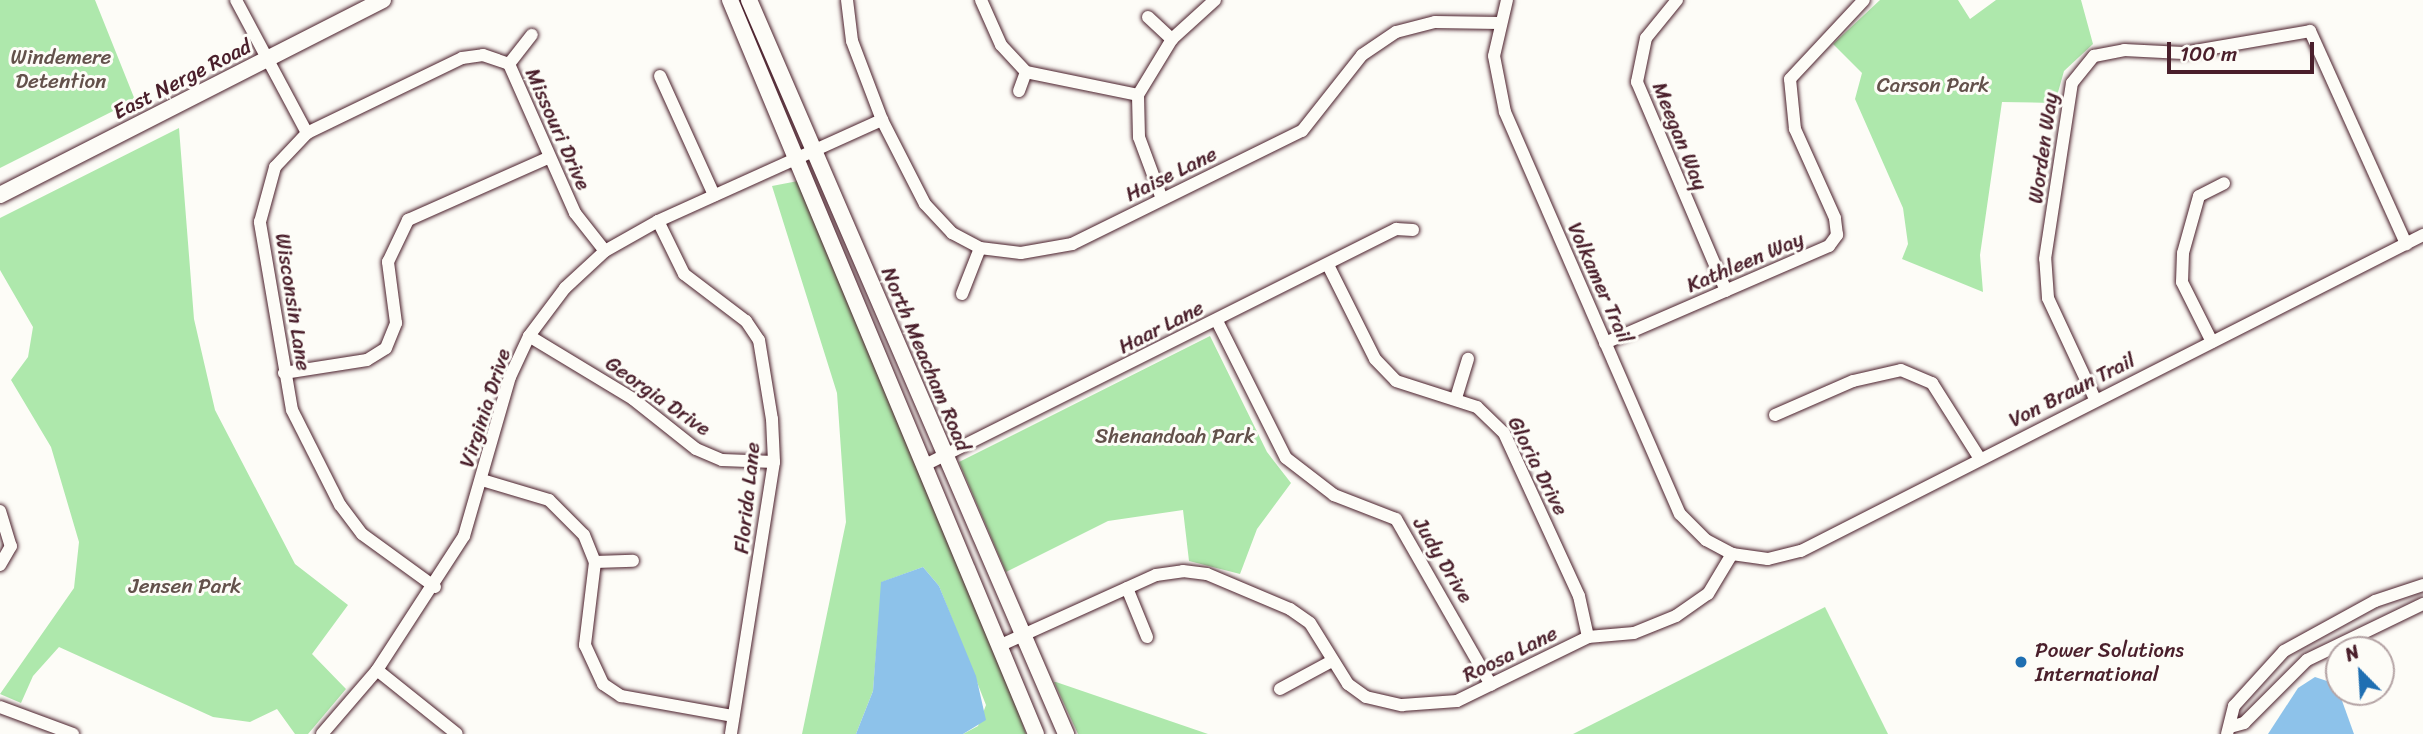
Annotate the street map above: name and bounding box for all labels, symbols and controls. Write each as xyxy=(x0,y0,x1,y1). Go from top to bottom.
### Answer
scale bar xyxy=(2171,28,2318,72)
street label: East Nerge Road xyxy=(108,33,256,125)
text: 100 m xyxy=(2180,35,2237,73)
park label: Windemere Detention xyxy=(11,44,111,94)
street label: Missouri Drive xyxy=(520,64,596,194)
park label: Carson Park xyxy=(1877,72,1989,98)
street label: Meegan Way xyxy=(1647,78,1713,194)
street label: Worden Way xyxy=(2023,91,2063,205)
street label: Haise Lane xyxy=(1121,141,1221,207)
street label: Volkamer Trail xyxy=(1562,218,1638,348)
street label: Kathleen Way xyxy=(1683,226,1807,298)
street label: Wisconsin Lane xyxy=(270,231,316,373)
street label: North Meacham Road xyxy=(876,264,976,454)
street label: Haar Lane xyxy=(1114,295,1208,359)
street label: Virginia Drive xyxy=(454,345,516,471)
street label: Von Braun Trail xyxy=(2004,347,2140,433)
street label: Georgia Drive xyxy=(600,350,716,442)
street label: Gloria Drive xyxy=(1502,412,1574,520)
park label: Shenandoah Park xyxy=(1095,423,1255,449)
street label: Florida Lane xyxy=(729,441,765,555)
street label: Judy Drive xyxy=(1407,512,1479,608)
park label: Jensen Park xyxy=(129,573,241,599)
street label: Roosa Lane xyxy=(1459,620,1561,688)
text: N xyxy=(2339,635,2365,671)
north arrow xyxy=(2325,636,2395,706)
place label: Power Solutions International xyxy=(2035,637,2186,687)
marker: Power Solutions International xyxy=(2013,654,2029,670)

